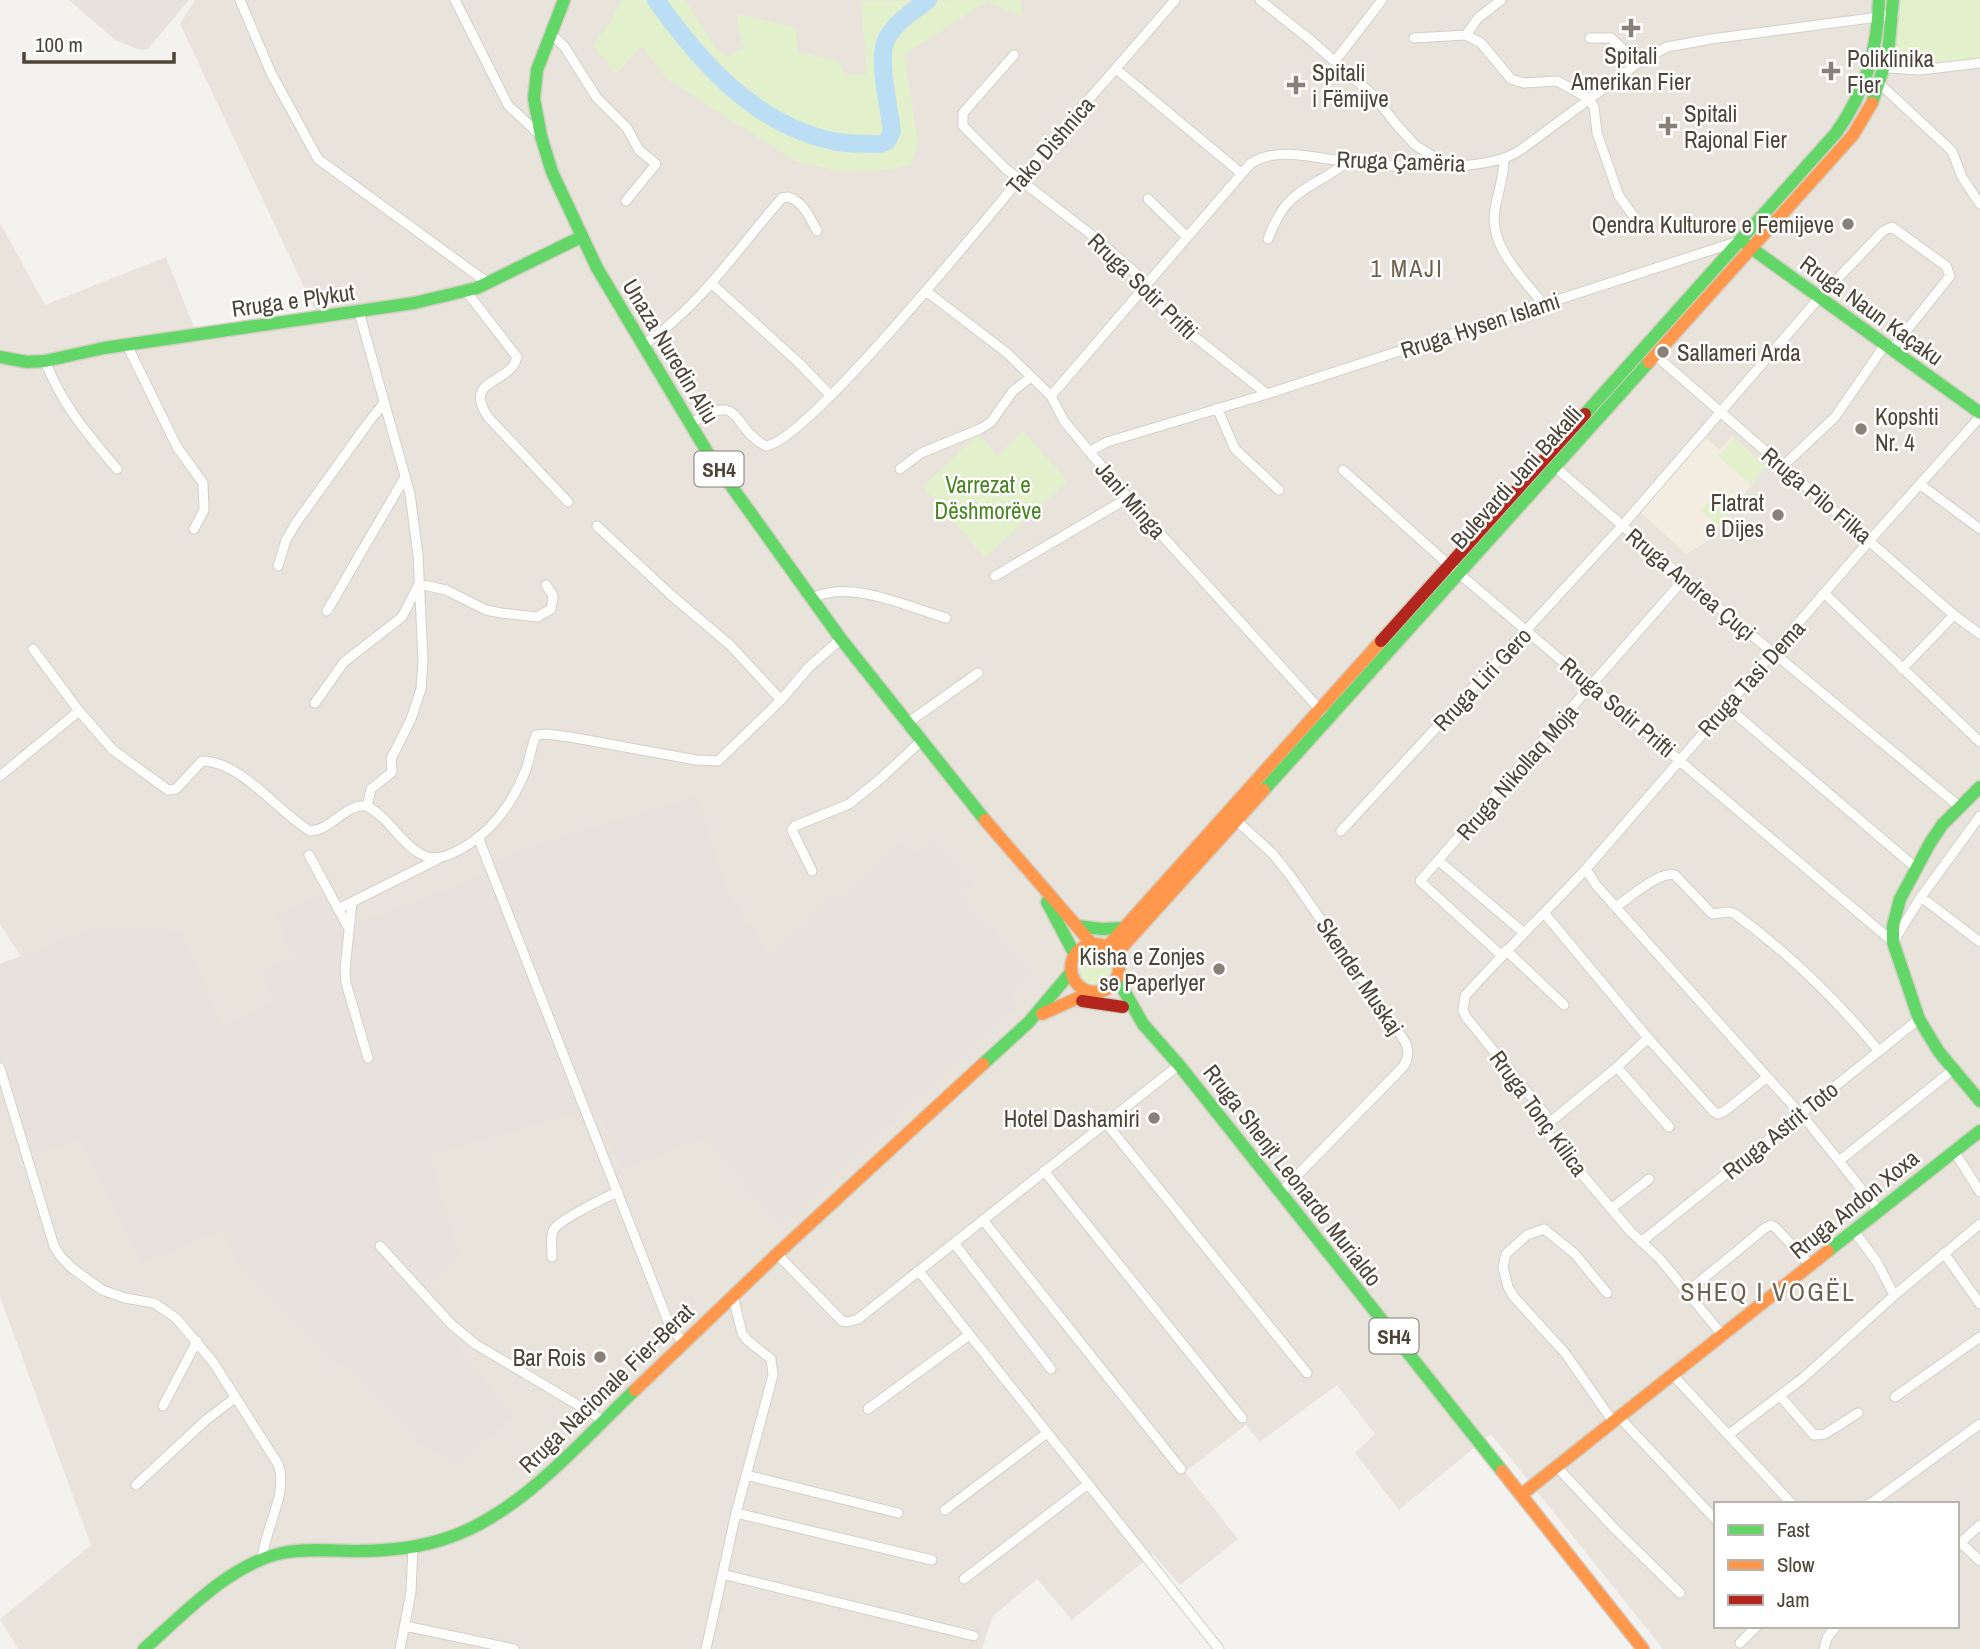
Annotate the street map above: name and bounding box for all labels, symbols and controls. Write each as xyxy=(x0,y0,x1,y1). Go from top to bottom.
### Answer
marker: Spitali Amerikan Fier xyxy=(1621,18,1641,38)
scale bar xyxy=(24,21,175,65)
text: 100 m xyxy=(35,30,83,59)
place label: Spitali Amerikan Fier xyxy=(1570,40,1691,97)
place label: Poliklinika Fier xyxy=(1847,43,1935,100)
place label: Spitali i Fëmijve xyxy=(1312,57,1389,114)
marker: Poliklinika Fier xyxy=(1821,61,1841,81)
marker: Spitali i Fëmijve xyxy=(1286,75,1306,95)
street label: Tako Dishnica xyxy=(999,89,1101,200)
place label: Spitali Rajonal Fier xyxy=(1684,98,1787,155)
marker: Spitali Rajonal Fier xyxy=(1658,116,1678,136)
street label: Rruga Çamëria xyxy=(1336,143,1466,179)
place label: Qendra Kulturore e Femijeve xyxy=(1592,209,1834,240)
marker: Qendra Kulturore e Femijeve xyxy=(1840,216,1856,232)
street label: Rruga Sotir Prifti xyxy=(1081,226,1205,346)
street label: Rruga Naun Kaçaku xyxy=(1794,248,1950,372)
district label: 1 MAJI xyxy=(1370,252,1444,284)
street label: Unaza Nuredin Aliu xyxy=(616,273,726,429)
street label: Rruga e Plykut xyxy=(230,276,356,324)
street label: Rruga Hysen Islami xyxy=(1396,285,1564,365)
place label: Sallameri Arda xyxy=(1677,337,1801,368)
marker: Sallameri Arda xyxy=(1655,344,1671,360)
street label: Bulevardi Jani Bakalli xyxy=(1443,399,1589,555)
place label: Kopshti Nr. 4 xyxy=(1875,401,1939,458)
marker: Kopshti Nr. 4 xyxy=(1853,421,1869,437)
street label: Rruga Pilo Filka xyxy=(1755,440,1879,551)
road number: SH4 xyxy=(694,452,744,486)
street label: Jani Minga xyxy=(1089,455,1174,546)
park label: Varrezat e Dëshmorëve xyxy=(935,469,1041,526)
place label: Flatrat e Dijes xyxy=(1705,487,1764,544)
marker: Flatrat e Dijes xyxy=(1770,507,1786,523)
street label: Rruga Andrea Çuçi xyxy=(1620,521,1762,647)
street label: Rruga Tasi Dema xyxy=(1690,613,1812,743)
street label: Rruga Liri Gero xyxy=(1426,621,1538,737)
street label: Rruga Sotir Prifti xyxy=(1554,650,1682,764)
street label: Rruga Nikollaq Moja xyxy=(1449,697,1585,847)
street label: Skender Muskaj xyxy=(1309,911,1411,1041)
place label: Kisha e Zonjes se Paperlyer xyxy=(1079,941,1206,998)
marker: Kisha e Zonjes se Paperlyer xyxy=(1211,961,1227,977)
street label: Rruga Tonç Kilica xyxy=(1483,1044,1595,1183)
street label: Rruga Shenjt Leonardo Murialdo xyxy=(1197,1058,1389,1292)
street label: Rruga Astrit Toto xyxy=(1716,1074,1844,1186)
place label: Hotel Dashamiri xyxy=(1004,1103,1140,1134)
marker: Hotel Dashamiri xyxy=(1146,1110,1162,1126)
street label: Rruga Andon Xoxa xyxy=(1783,1142,1925,1266)
district label: SHEQ I VOGËL xyxy=(1680,1274,1856,1309)
street label: Rruga Nacionale Fier-Berat xyxy=(512,1296,700,1480)
road number: SH4 xyxy=(1370,1318,1418,1354)
place label: Bar Rois xyxy=(513,1342,586,1373)
marker: Bar Rois xyxy=(592,1349,608,1365)
legend xyxy=(1714,1502,1959,1628)
text: Fast xyxy=(1777,1515,1810,1544)
text: Slow xyxy=(1777,1550,1815,1579)
text: Jam xyxy=(1777,1585,1810,1614)

